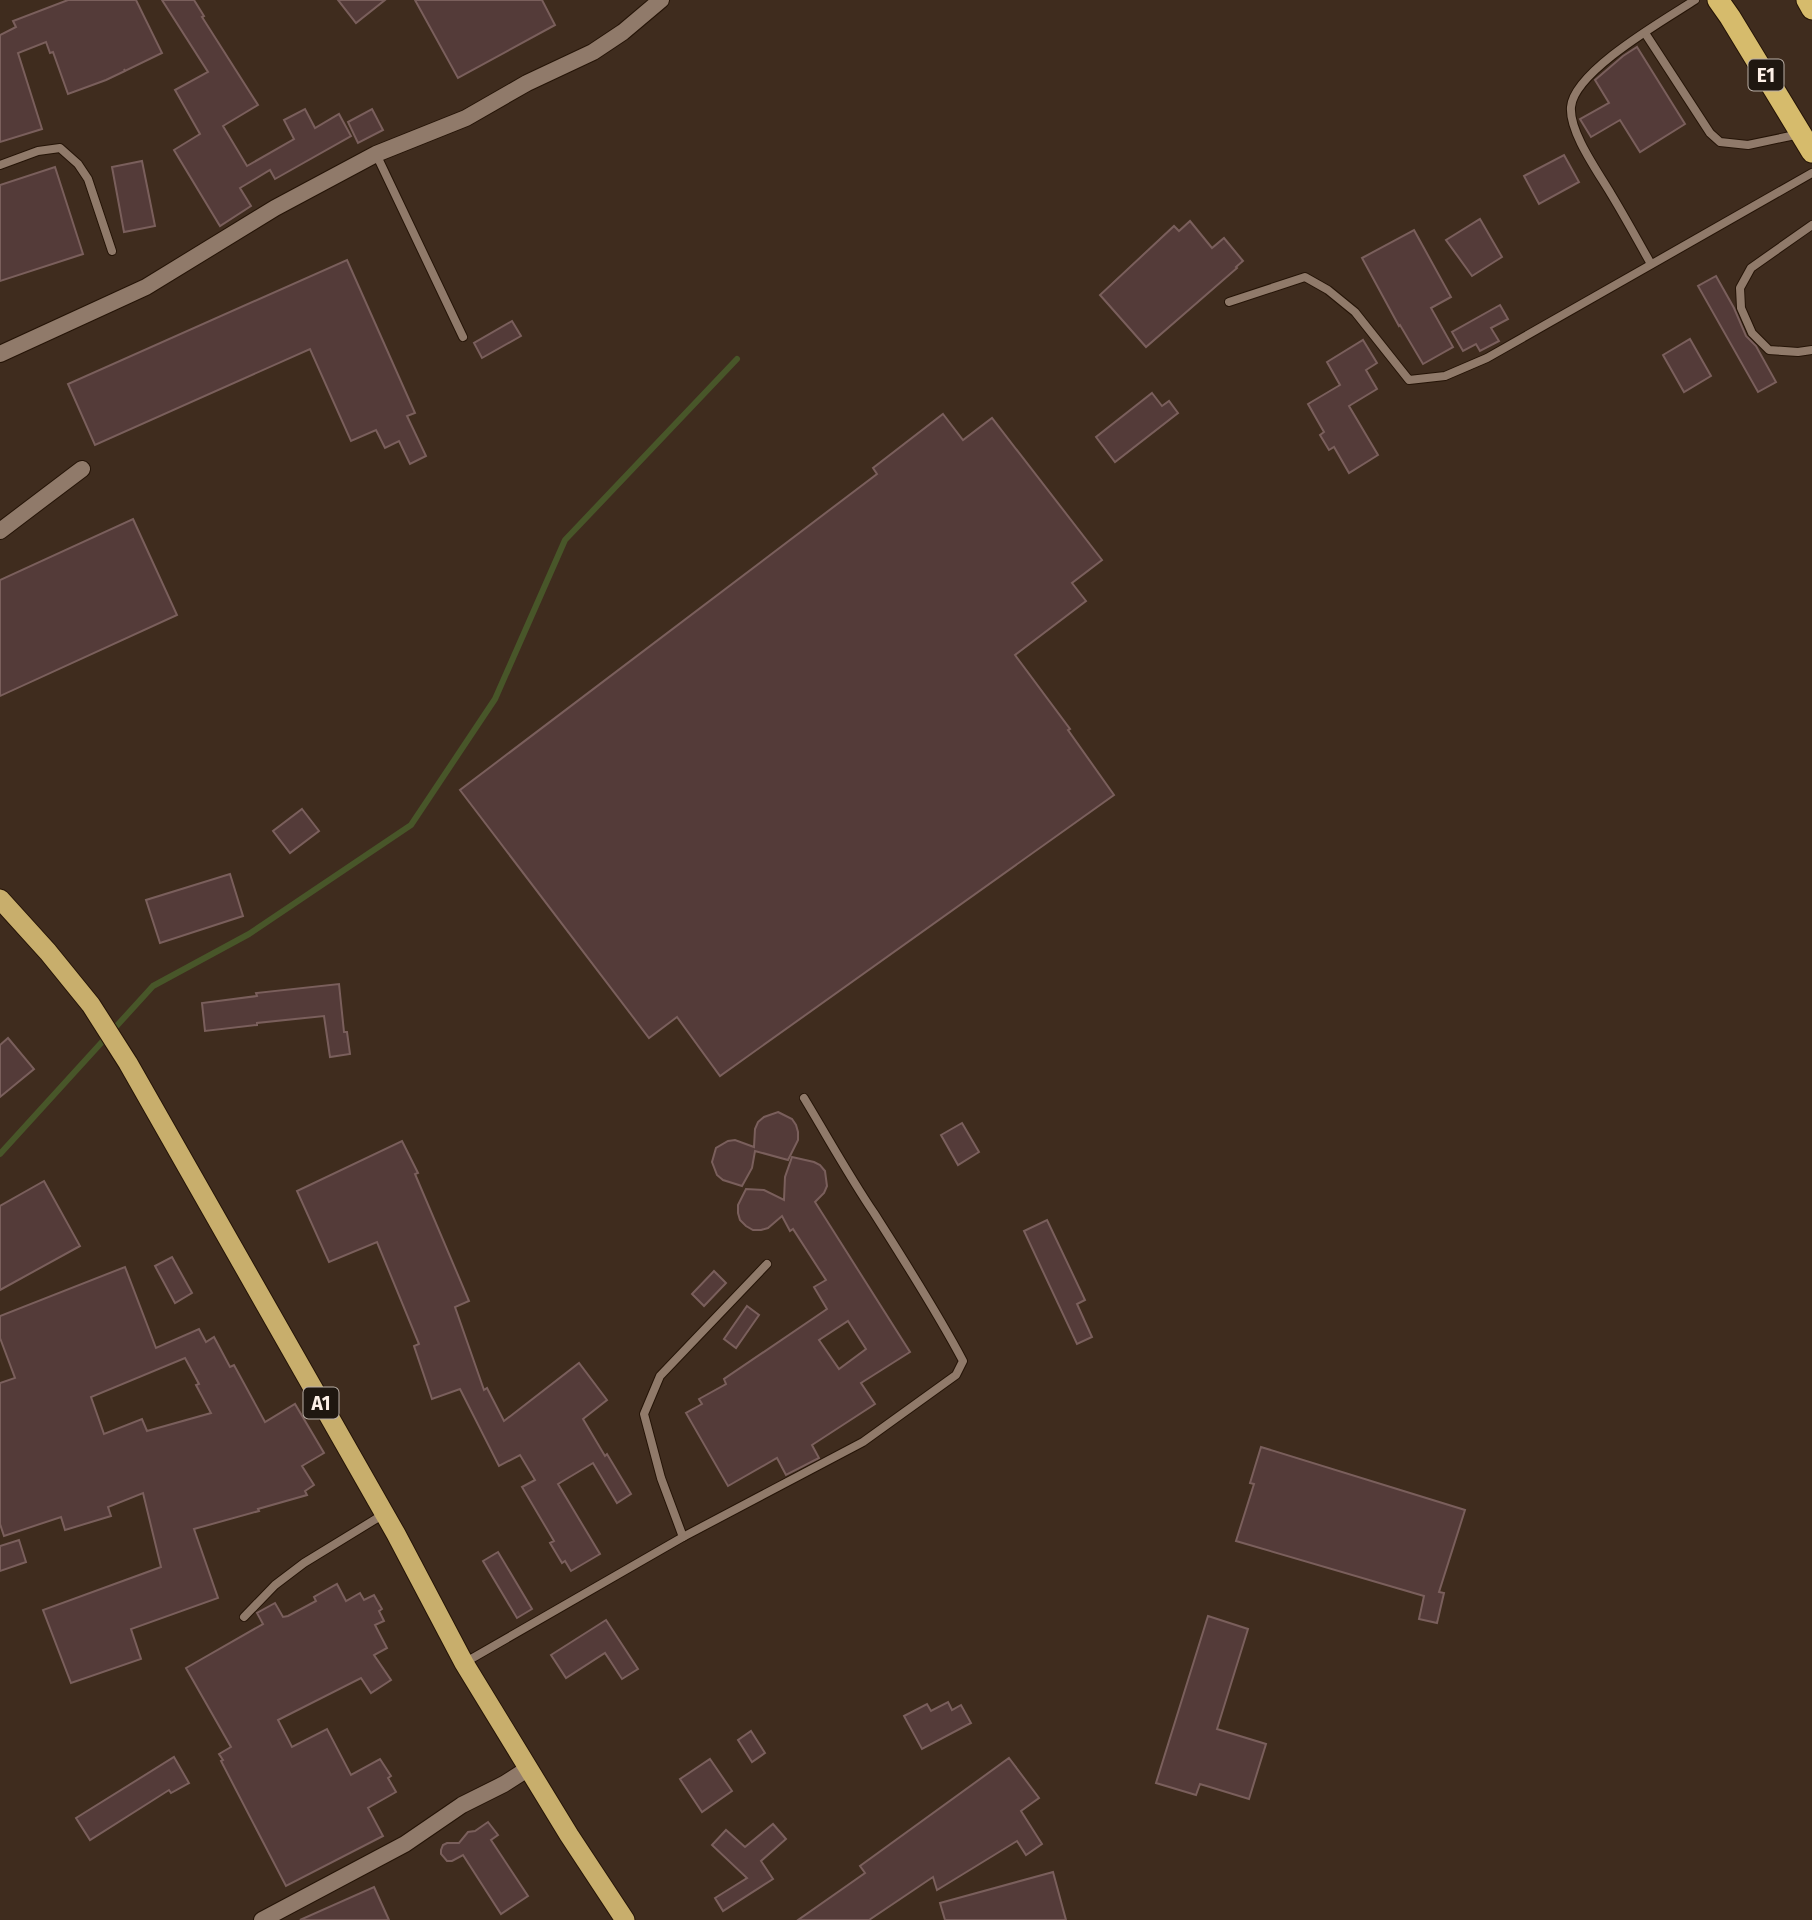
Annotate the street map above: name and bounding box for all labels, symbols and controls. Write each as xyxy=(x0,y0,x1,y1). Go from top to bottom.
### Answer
road number: E1 xyxy=(1748,60,1784,90)
road number: A1 xyxy=(304,1387,338,1418)

